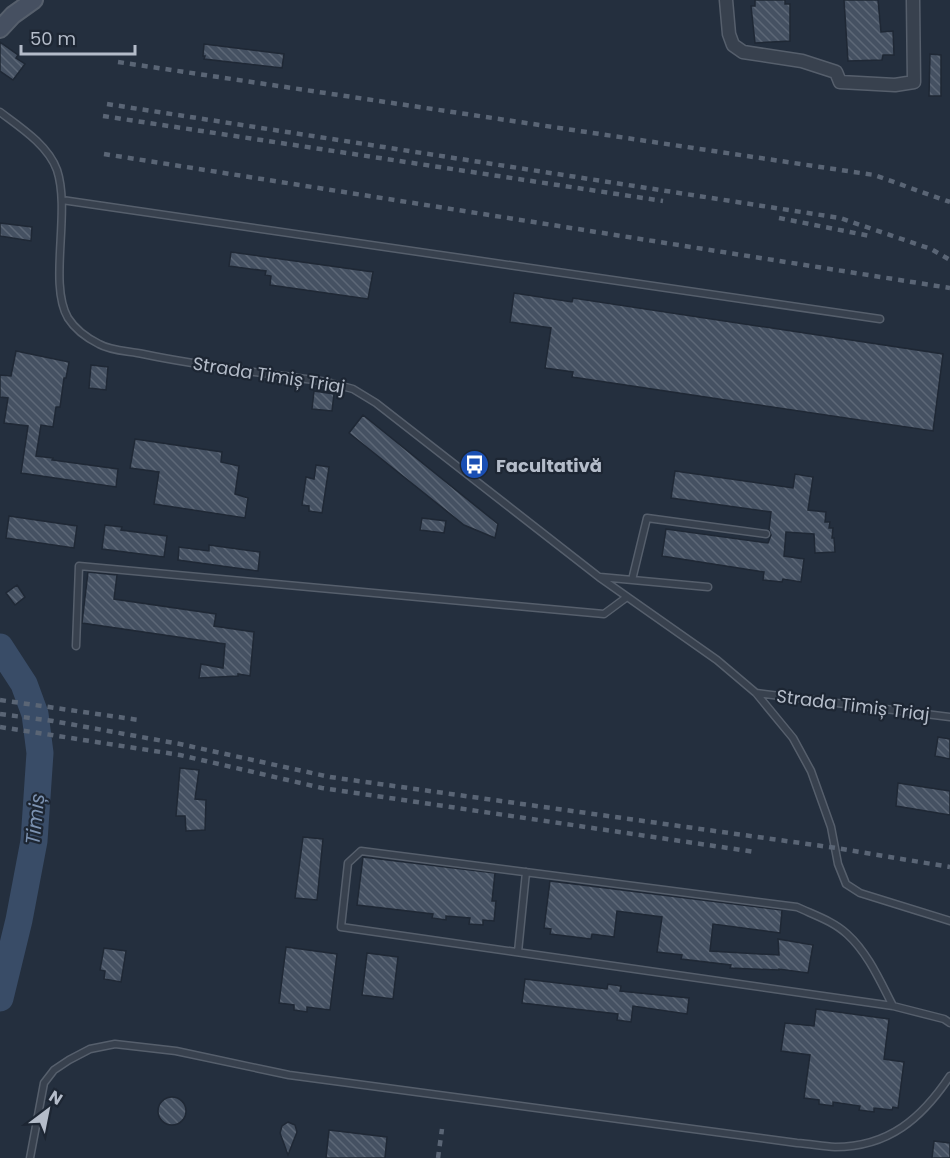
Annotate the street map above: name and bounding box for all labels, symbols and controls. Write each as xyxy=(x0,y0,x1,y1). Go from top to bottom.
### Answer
scale bar xyxy=(21,18,135,56)
text: 50 m xyxy=(30,26,76,51)
street label: Strada Timiș Triaj xyxy=(191,351,347,399)
bus stop icon: Facultativă xyxy=(459,449,491,481)
place label: Facultativă xyxy=(496,453,602,478)
street label: Strada Timiș Triaj xyxy=(775,683,931,727)
water label: Timiș xyxy=(18,792,52,846)
north arrow xyxy=(18,1080,78,1140)
text: N xyxy=(44,1085,67,1111)

